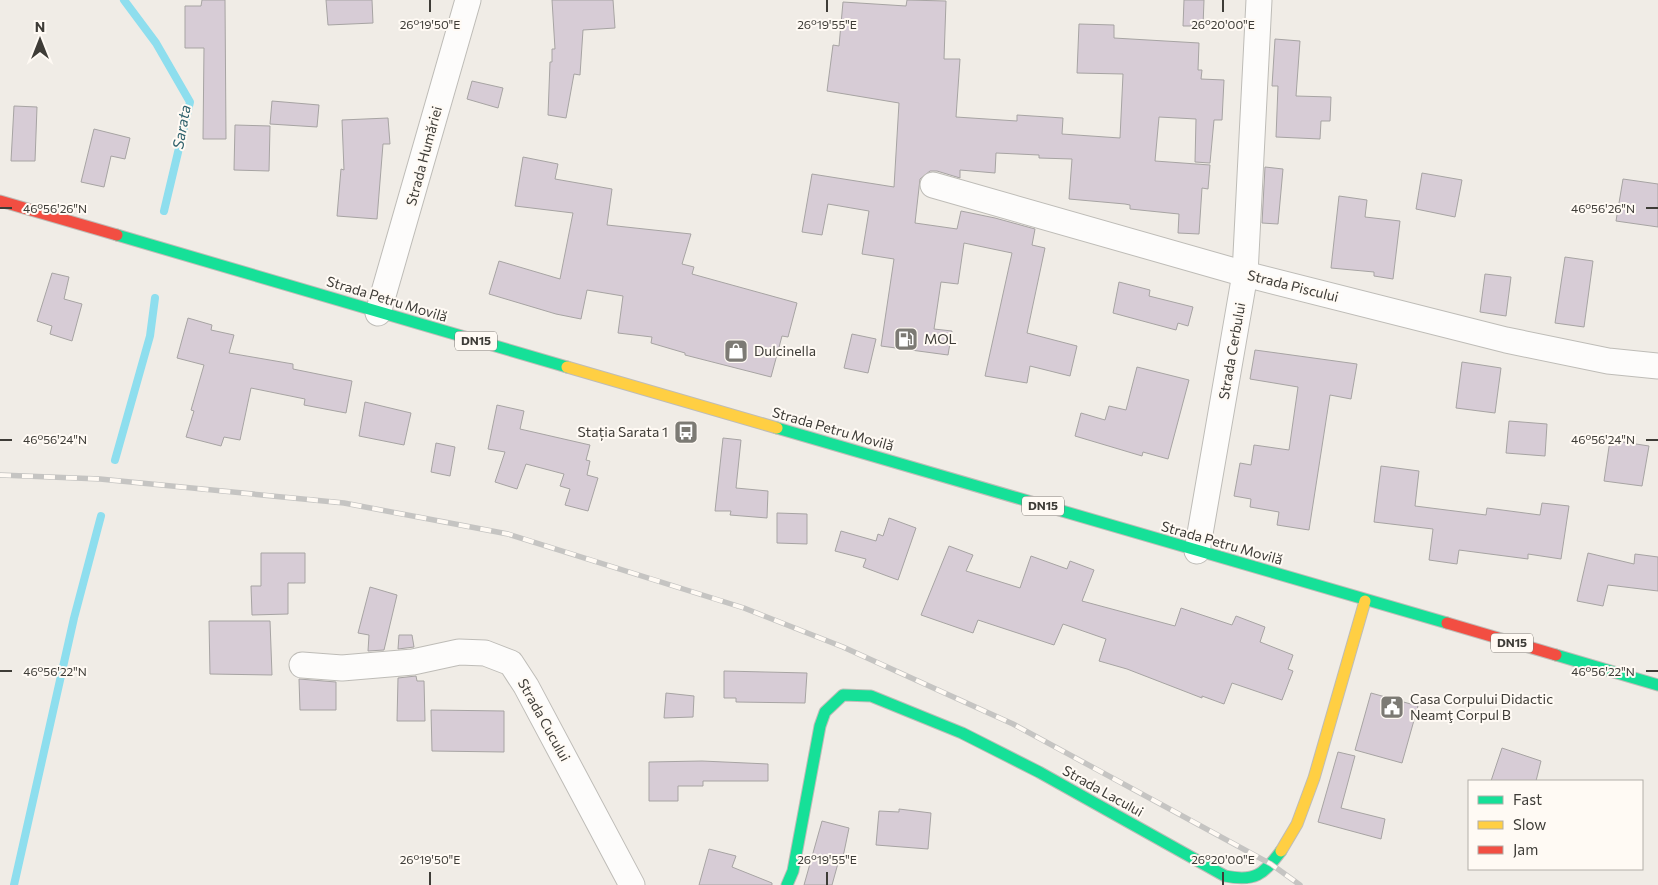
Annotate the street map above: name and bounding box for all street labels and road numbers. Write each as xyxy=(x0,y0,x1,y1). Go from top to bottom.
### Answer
street label: Strada Humăriei xyxy=(402,104,445,208)
street label: Strada Piscului xyxy=(1246,266,1340,305)
street label: Strada Petru Movilă xyxy=(325,272,450,325)
street label: Strada Cerbului xyxy=(1215,301,1248,401)
road number: DN15 xyxy=(455,332,497,351)
street label: Strada Petru Movilă xyxy=(771,403,896,454)
road number: DN15 xyxy=(1022,496,1064,516)
street label: Strada Petru Movilă xyxy=(1160,517,1285,568)
road number: DN15 xyxy=(1491,634,1533,652)
street label: Strada Cucului xyxy=(515,675,574,764)
street label: Strada Lacului xyxy=(1060,761,1147,820)

